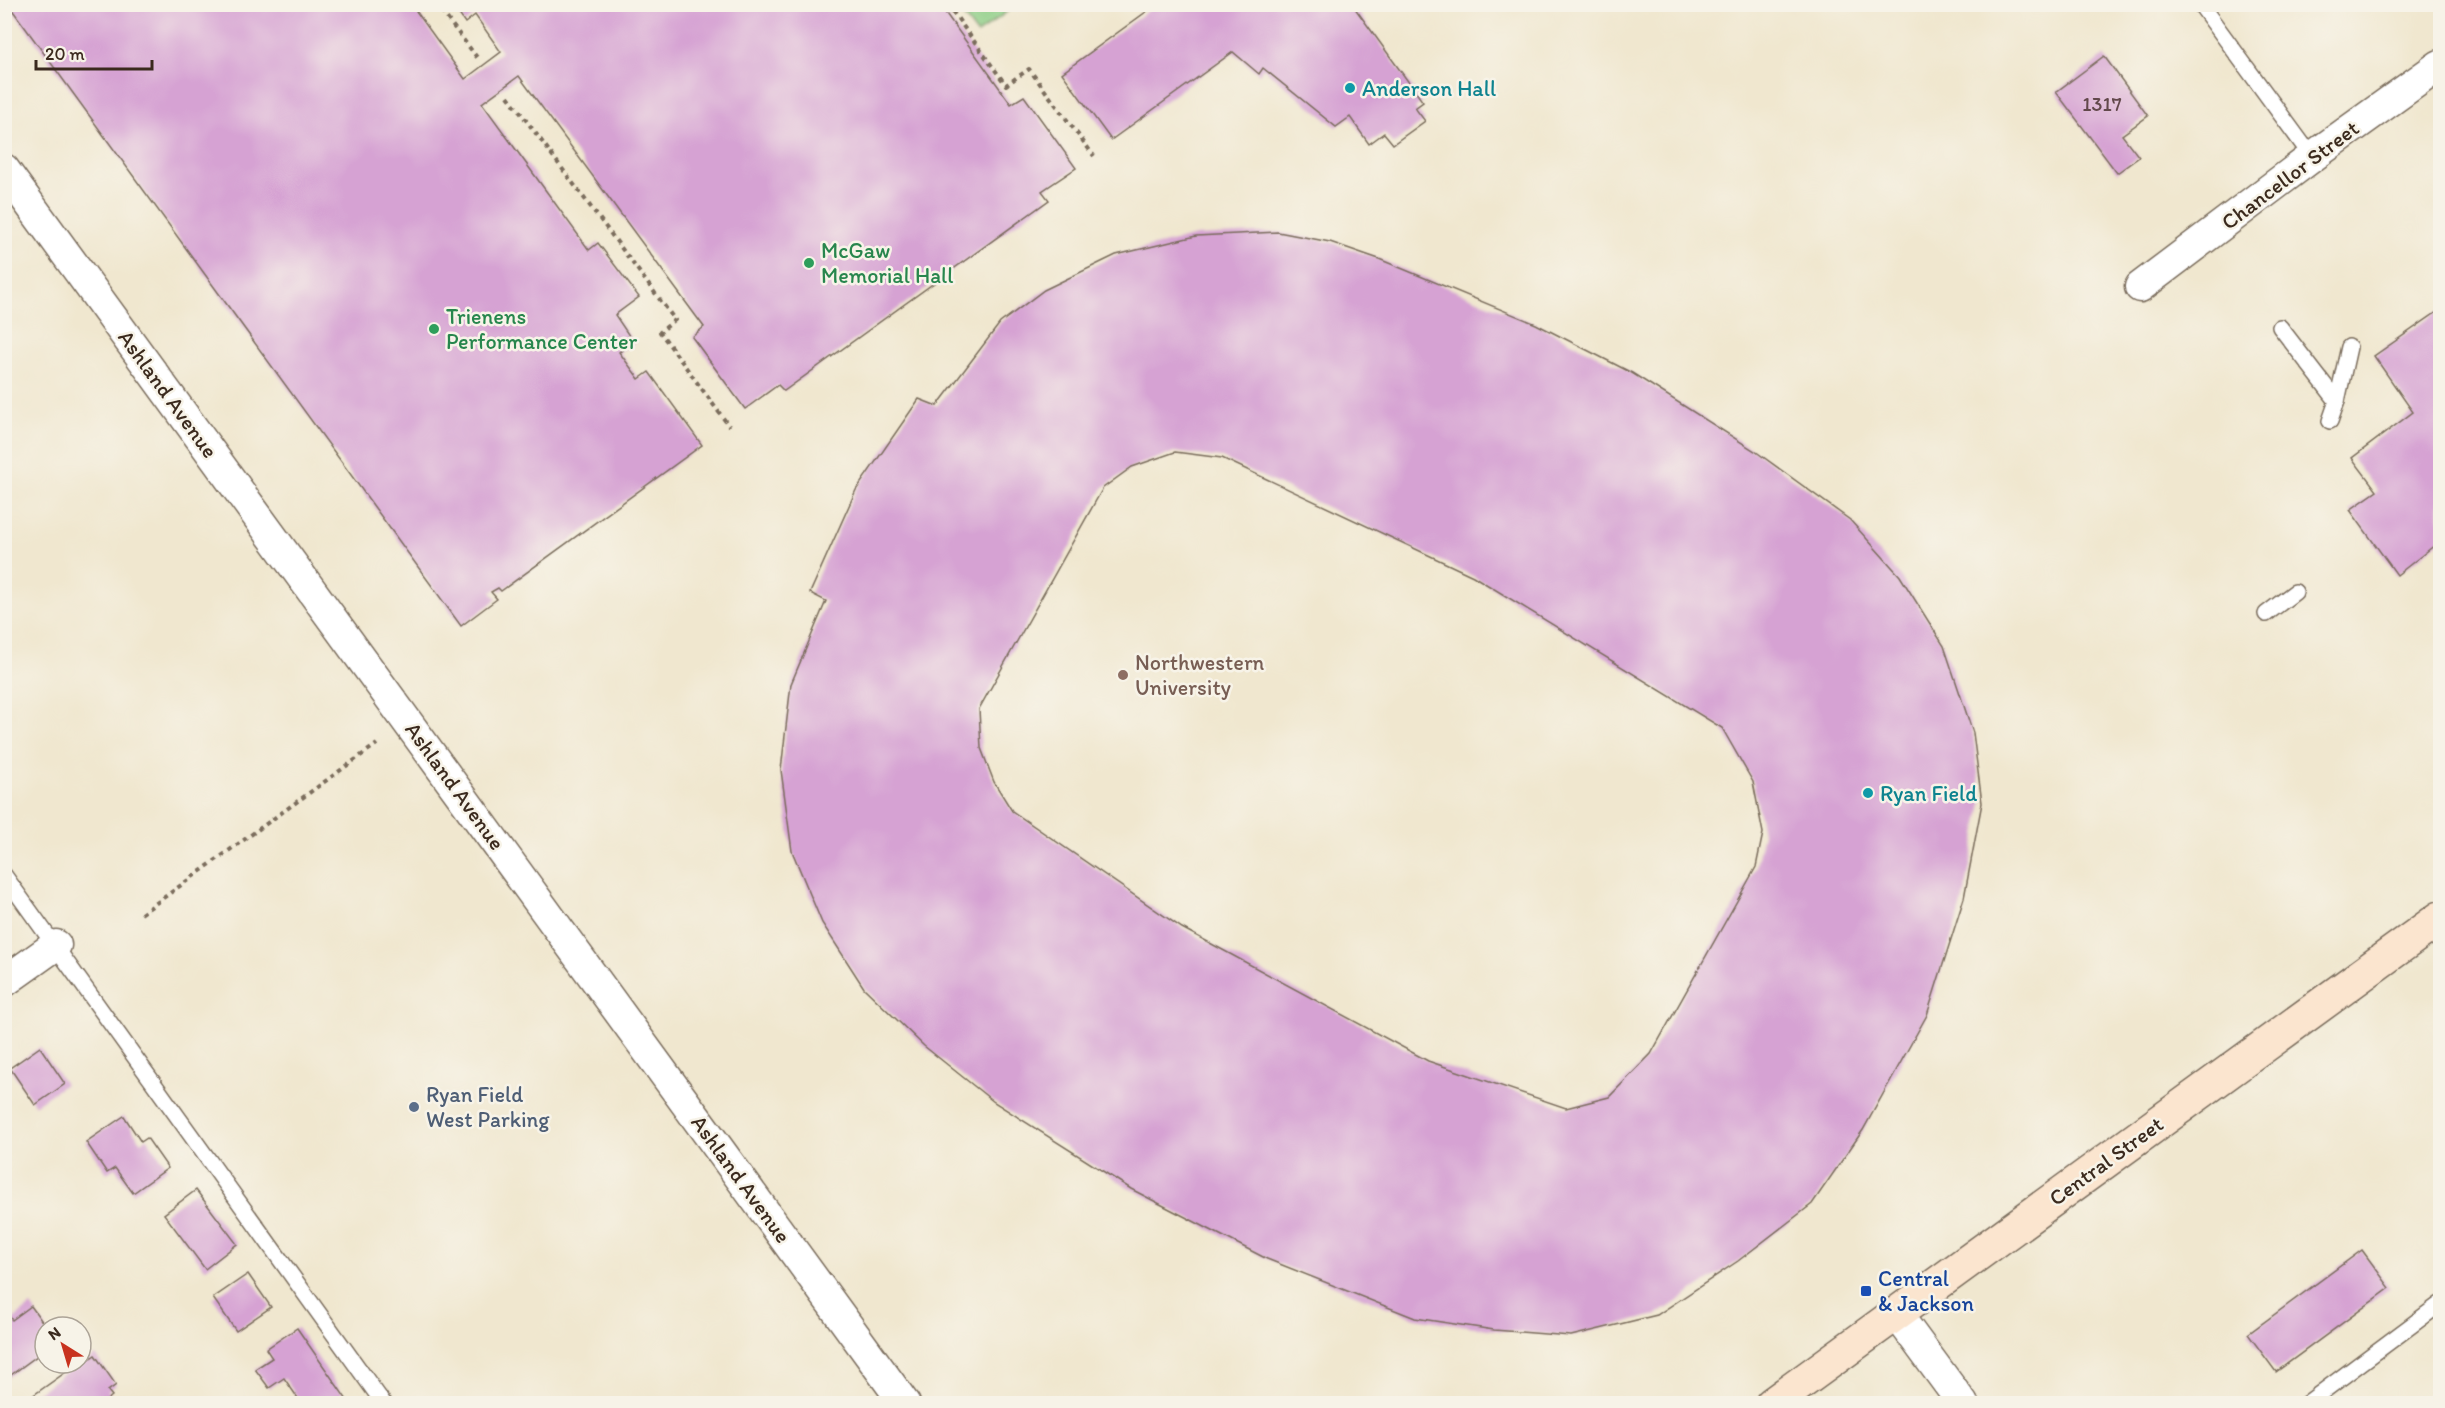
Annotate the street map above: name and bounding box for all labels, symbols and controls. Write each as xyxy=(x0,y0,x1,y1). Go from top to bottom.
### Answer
scale bar xyxy=(36,33,152,71)
text: 20 m xyxy=(45,43,85,65)
place label: Anderson Hall xyxy=(1362,75,1496,102)
marker: Anderson Hall xyxy=(1343,81,1357,95)
house number: 1317 xyxy=(2082,92,2122,116)
street label: Chancellor Street xyxy=(2216,114,2364,236)
place label: McGaw Memorial Hall xyxy=(821,237,954,289)
marker: McGaw Memorial Hall xyxy=(802,256,816,270)
place label: Trienens Performance Center xyxy=(446,303,638,355)
marker: Trienens Performance Center xyxy=(427,322,441,336)
street label: Ashland Avenue xyxy=(112,325,224,463)
place label: Northwestern University xyxy=(1135,649,1265,701)
marker: Northwestern University xyxy=(1116,668,1130,682)
street label: Ashland Avenue xyxy=(399,717,511,855)
place label: Ryan Field xyxy=(1880,780,1977,807)
marker: Ryan Field xyxy=(1861,786,1875,800)
place label: Ryan Field West Parking xyxy=(426,1081,550,1133)
marker: Ryan Field West Parking xyxy=(407,1100,421,1114)
street label: Ashland Avenue xyxy=(685,1110,797,1248)
street label: Central Street xyxy=(2044,1110,2168,1212)
place label: Central & Jackson xyxy=(1878,1265,1975,1317)
marker: Central & Jackson xyxy=(1859,1284,1873,1298)
north arrow xyxy=(33,1315,93,1375)
text: N xyxy=(44,1323,64,1344)

